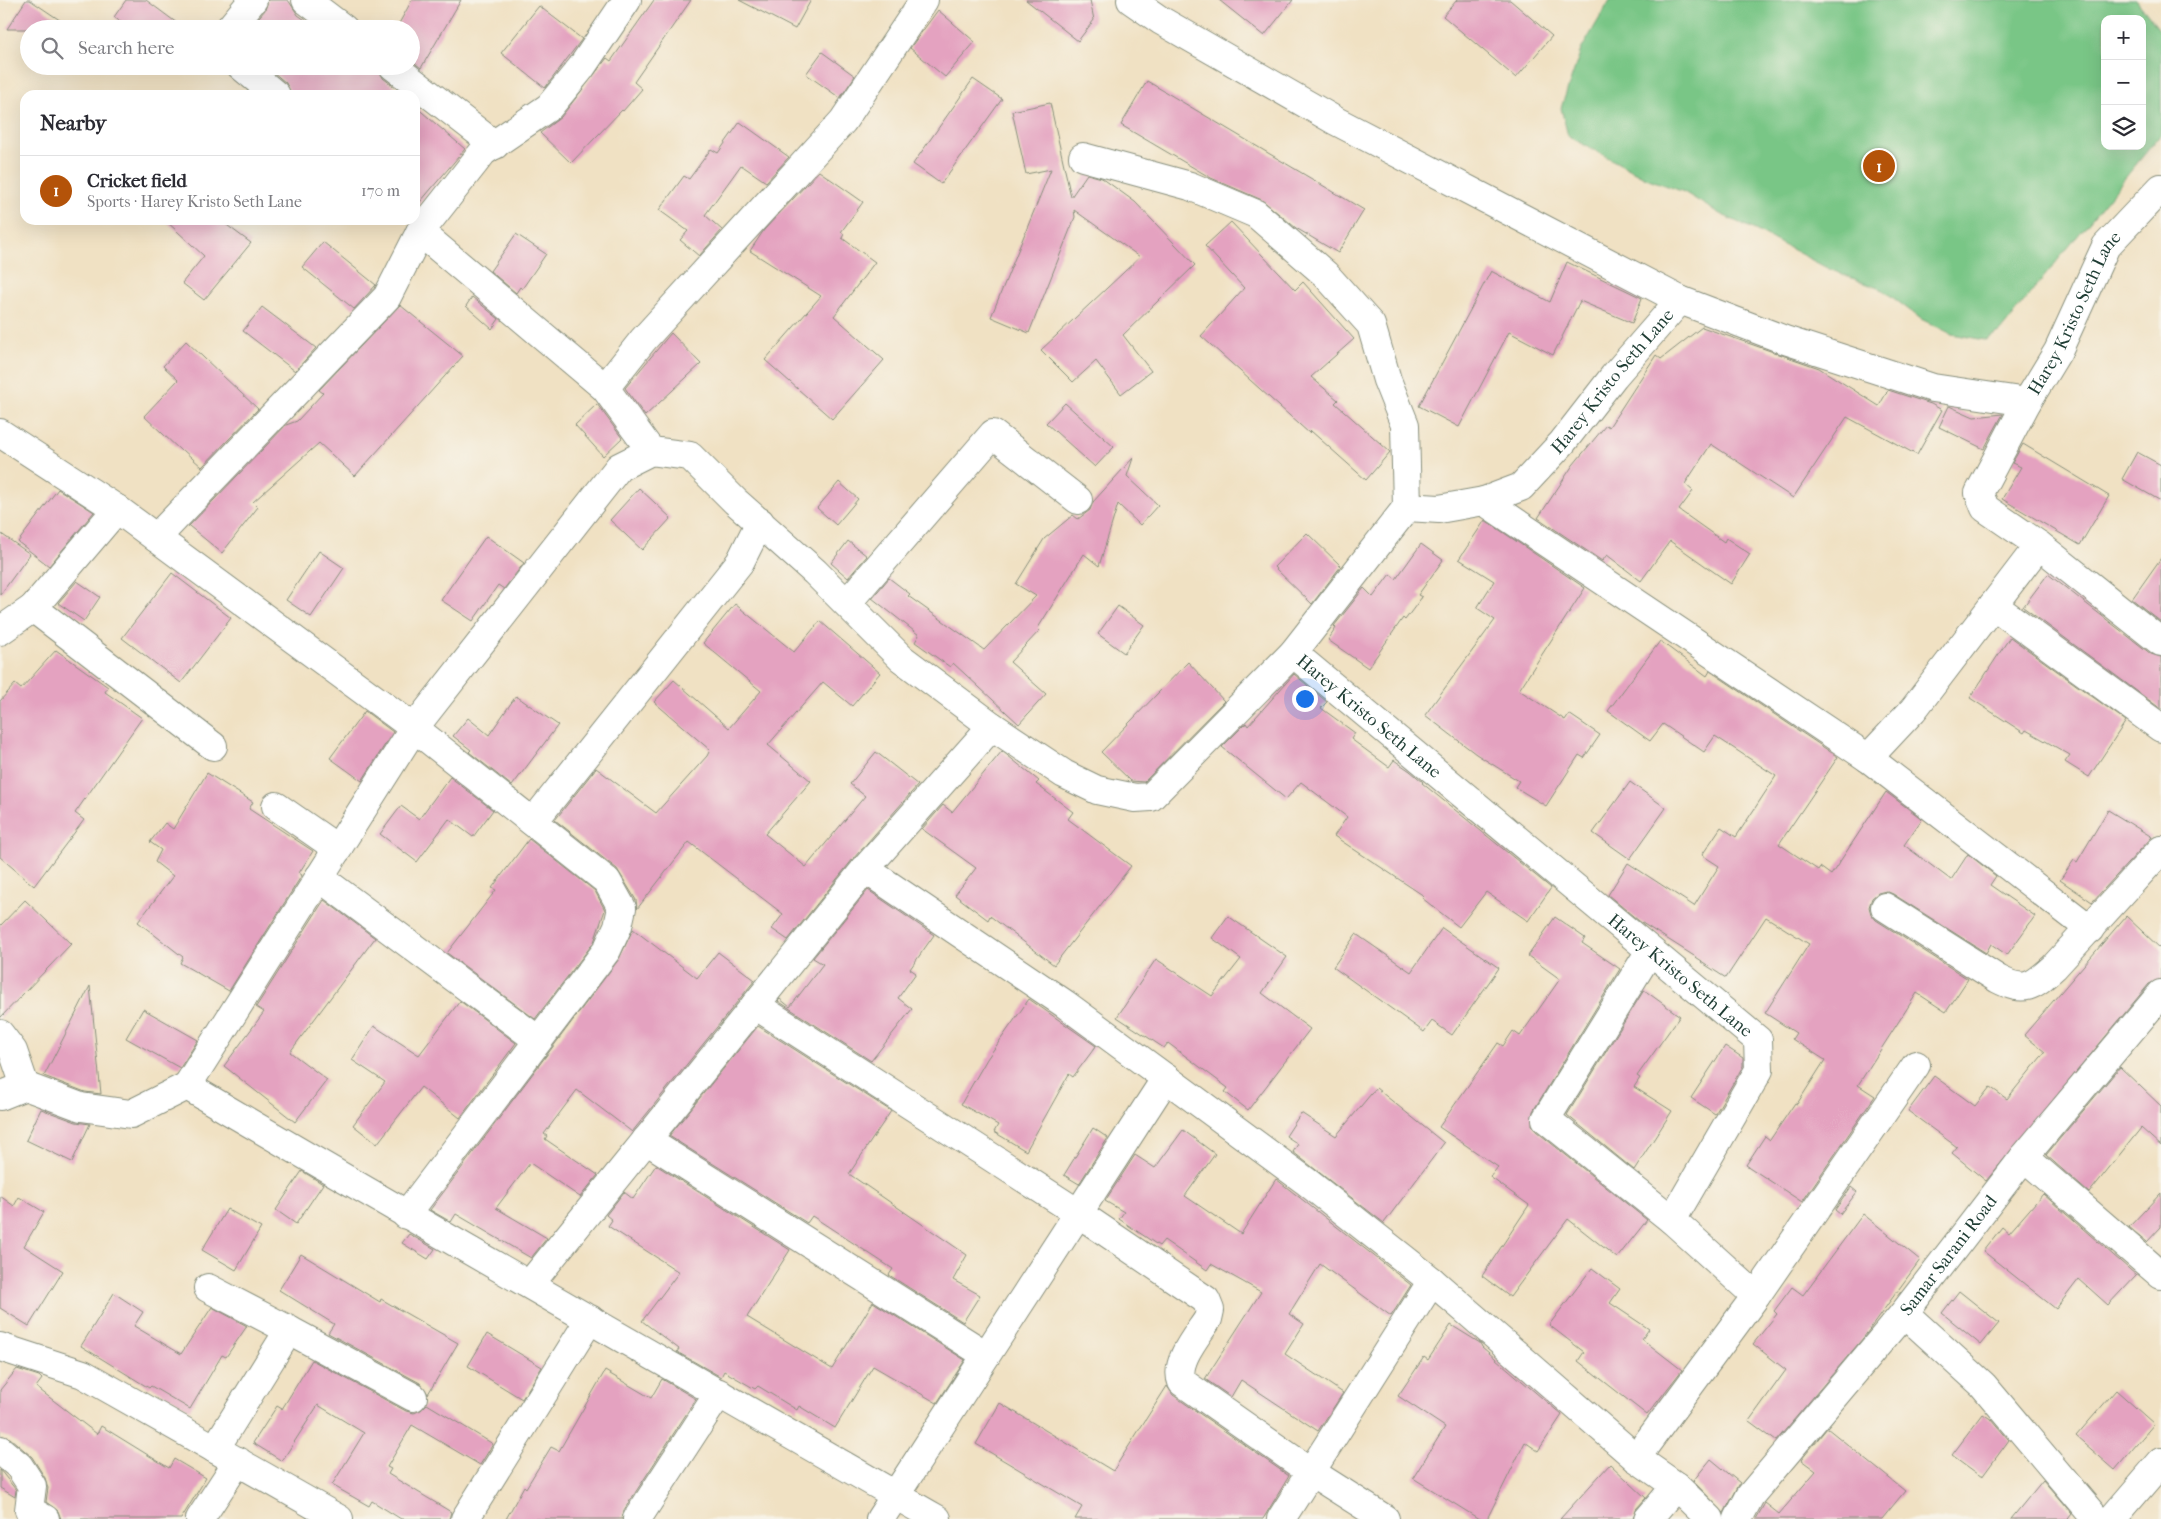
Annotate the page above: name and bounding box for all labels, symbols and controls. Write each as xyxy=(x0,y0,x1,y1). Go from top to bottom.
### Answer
map controls xyxy=(2101,15,2146,150)
button: + xyxy=(2101,15,2146,60)
search box xyxy=(20,20,420,75)
icon: search xyxy=(38,34,66,62)
text: Search here xyxy=(78,37,174,59)
button: − xyxy=(2101,60,2146,105)
button: layers xyxy=(2101,105,2146,150)
text: Nearby xyxy=(40,111,106,135)
pin: 1 xyxy=(1863,147,1895,185)
text: Cricket field xyxy=(87,170,187,192)
text: 1 xyxy=(53,181,59,200)
text: 170 m xyxy=(361,181,400,200)
text: Sports · Harey Kristo Seth Lane xyxy=(87,192,302,211)
street label: Harey Kristo Seth Lane xyxy=(2023,227,2125,399)
street label: Harey Kristo Seth Lane xyxy=(1547,304,1678,458)
street label: Harey Kristo Seth Lane xyxy=(1293,650,1446,783)
your location xyxy=(1292,686,1318,712)
street label: Harey Kristo Seth Lane xyxy=(1604,909,1757,1042)
street label: Samar Sarani Road xyxy=(1896,1191,2001,1319)

